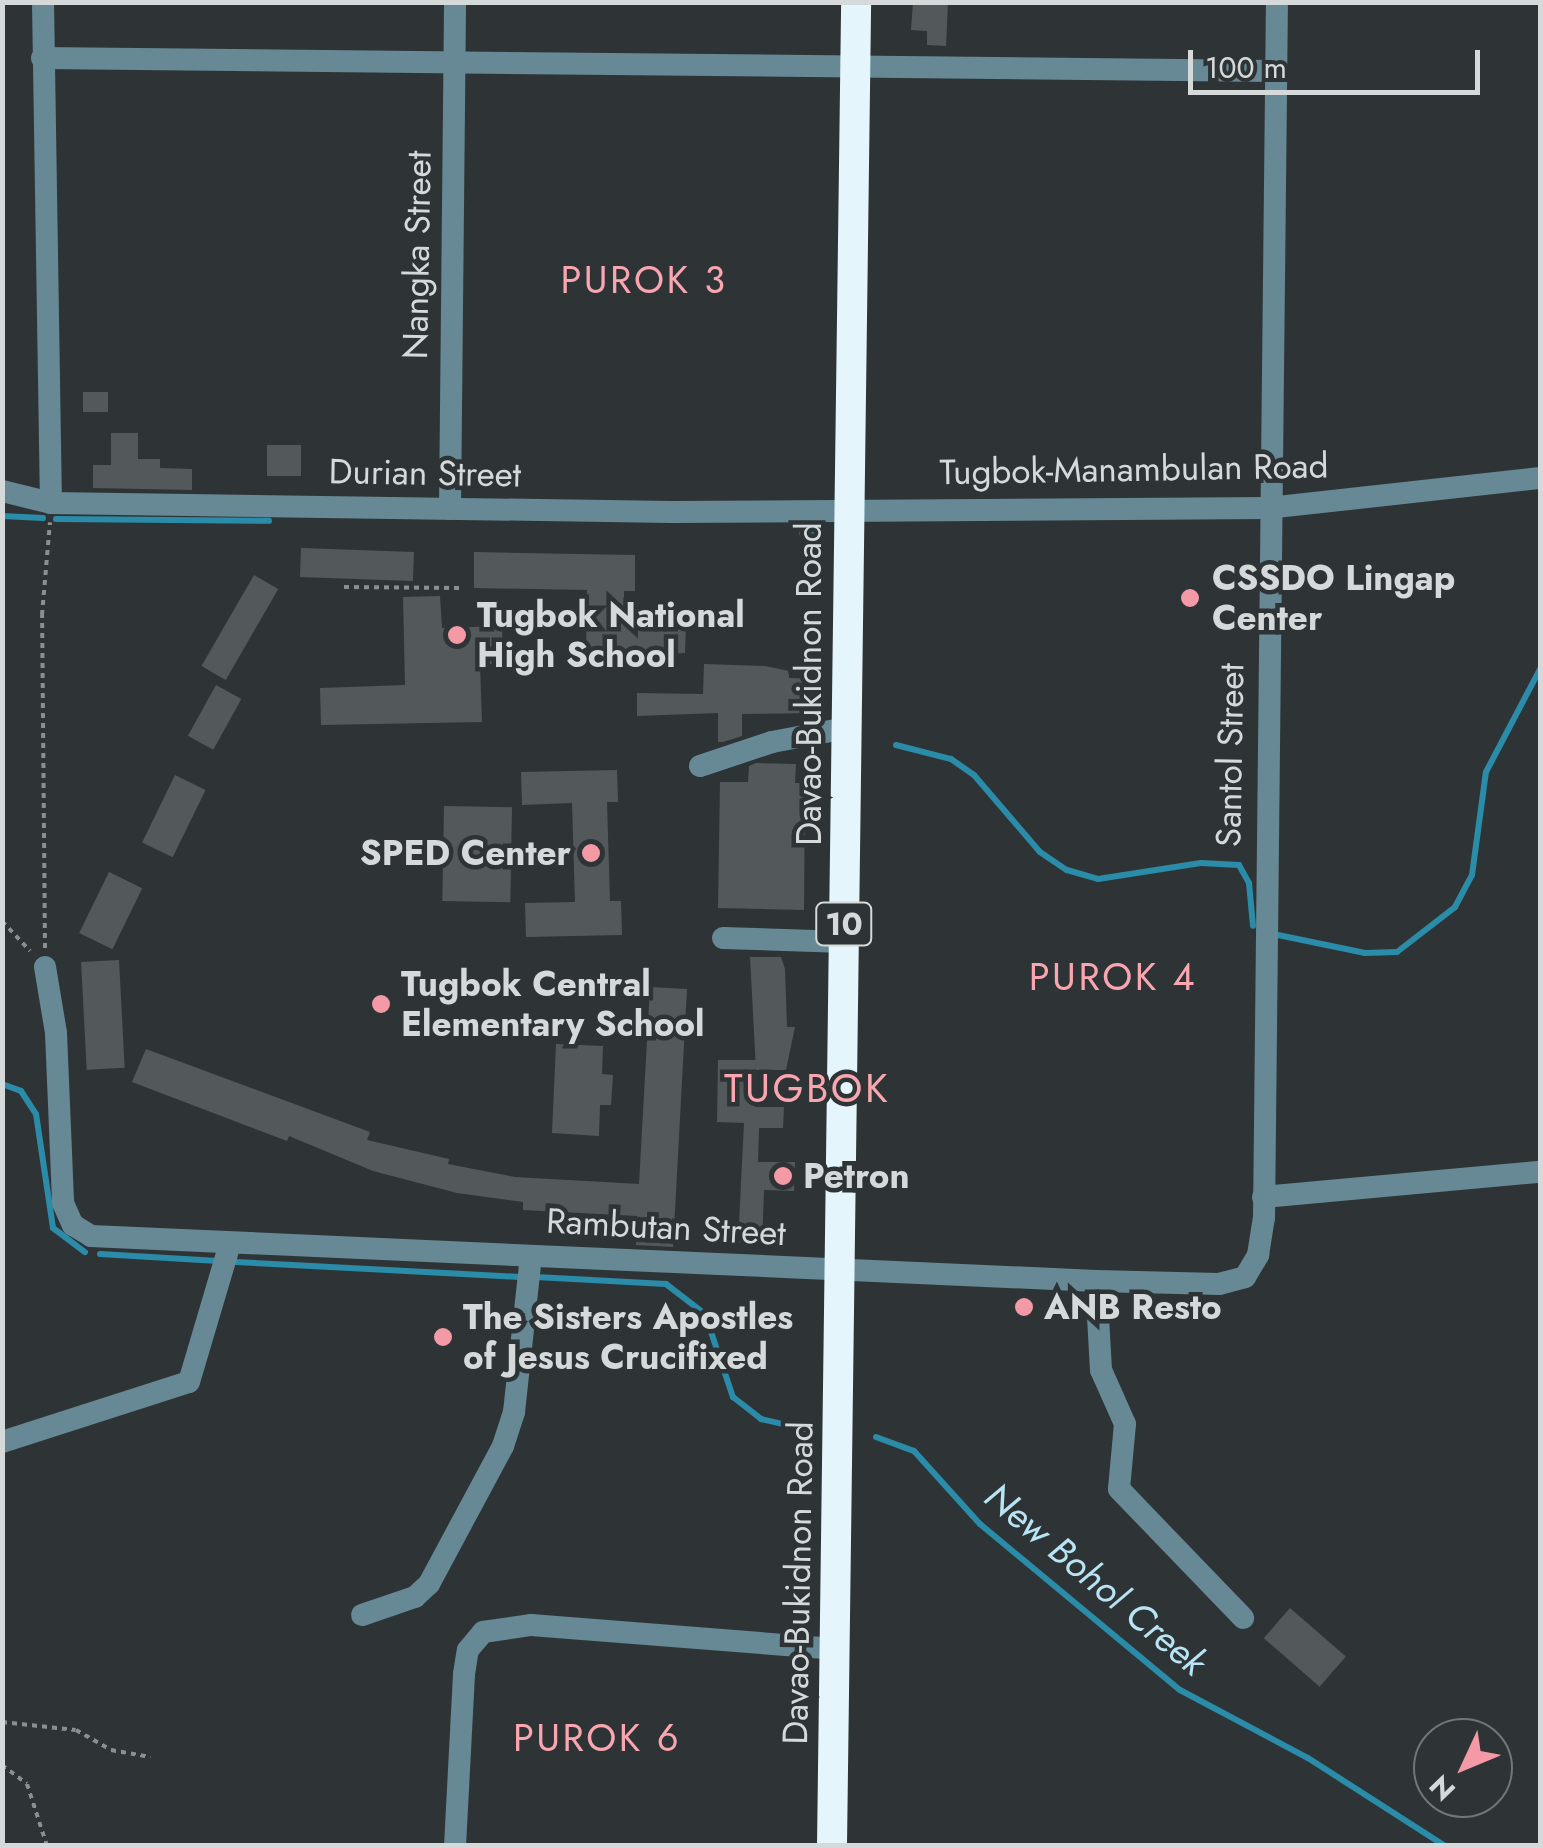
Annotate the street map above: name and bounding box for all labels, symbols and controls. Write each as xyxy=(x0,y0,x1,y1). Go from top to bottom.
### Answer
scale bar xyxy=(1193,30,1486,92)
text: 100 m xyxy=(1205,46,1287,89)
street label: Nangka Street xyxy=(394,150,440,360)
district label: PUROK 3 xyxy=(560,257,728,303)
street label: Tugbok-Manambulan Road xyxy=(939,445,1329,493)
street label: Durian Street xyxy=(328,450,522,496)
street label: Davao-Bukidnon Road xyxy=(788,522,830,846)
place label: CSSDO Lingap Center xyxy=(1212,557,1455,639)
marker: CSSDO Lingap Center xyxy=(1177,585,1203,611)
place label: Tugbok National High School xyxy=(477,594,745,676)
marker: Tugbok National High School xyxy=(446,624,468,646)
street label: Santol Street xyxy=(1207,663,1253,847)
place label: SPED Center xyxy=(360,832,571,874)
marker: SPED Center xyxy=(580,842,602,864)
road number: 10 xyxy=(814,897,874,951)
district label: PUROK 4 xyxy=(1029,954,1197,1000)
place label: Tugbok Central Elementary School xyxy=(401,963,704,1045)
marker: Tugbok Central Elementary School xyxy=(370,993,392,1015)
district label: TUGBOK xyxy=(724,1064,890,1112)
place label: Petron xyxy=(803,1155,910,1197)
marker: Petron xyxy=(772,1165,794,1187)
street label: Rambutan Street xyxy=(545,1200,787,1254)
place label: ANB Resto xyxy=(1044,1286,1222,1328)
place label: The Sisters Apostles of Jesus Crucifixed xyxy=(463,1296,793,1378)
marker: ANB Resto xyxy=(1013,1296,1035,1318)
marker: The Sisters Apostles of Jesus Crucifixed xyxy=(432,1326,454,1348)
street label: Davao-Bukidnon Road xyxy=(774,1421,822,1745)
water label: New Bohol Creek xyxy=(976,1473,1216,1685)
district label: PUROK 6 xyxy=(513,1715,681,1761)
north arrow xyxy=(1413,1718,1513,1818)
text: N xyxy=(1420,1766,1465,1810)

